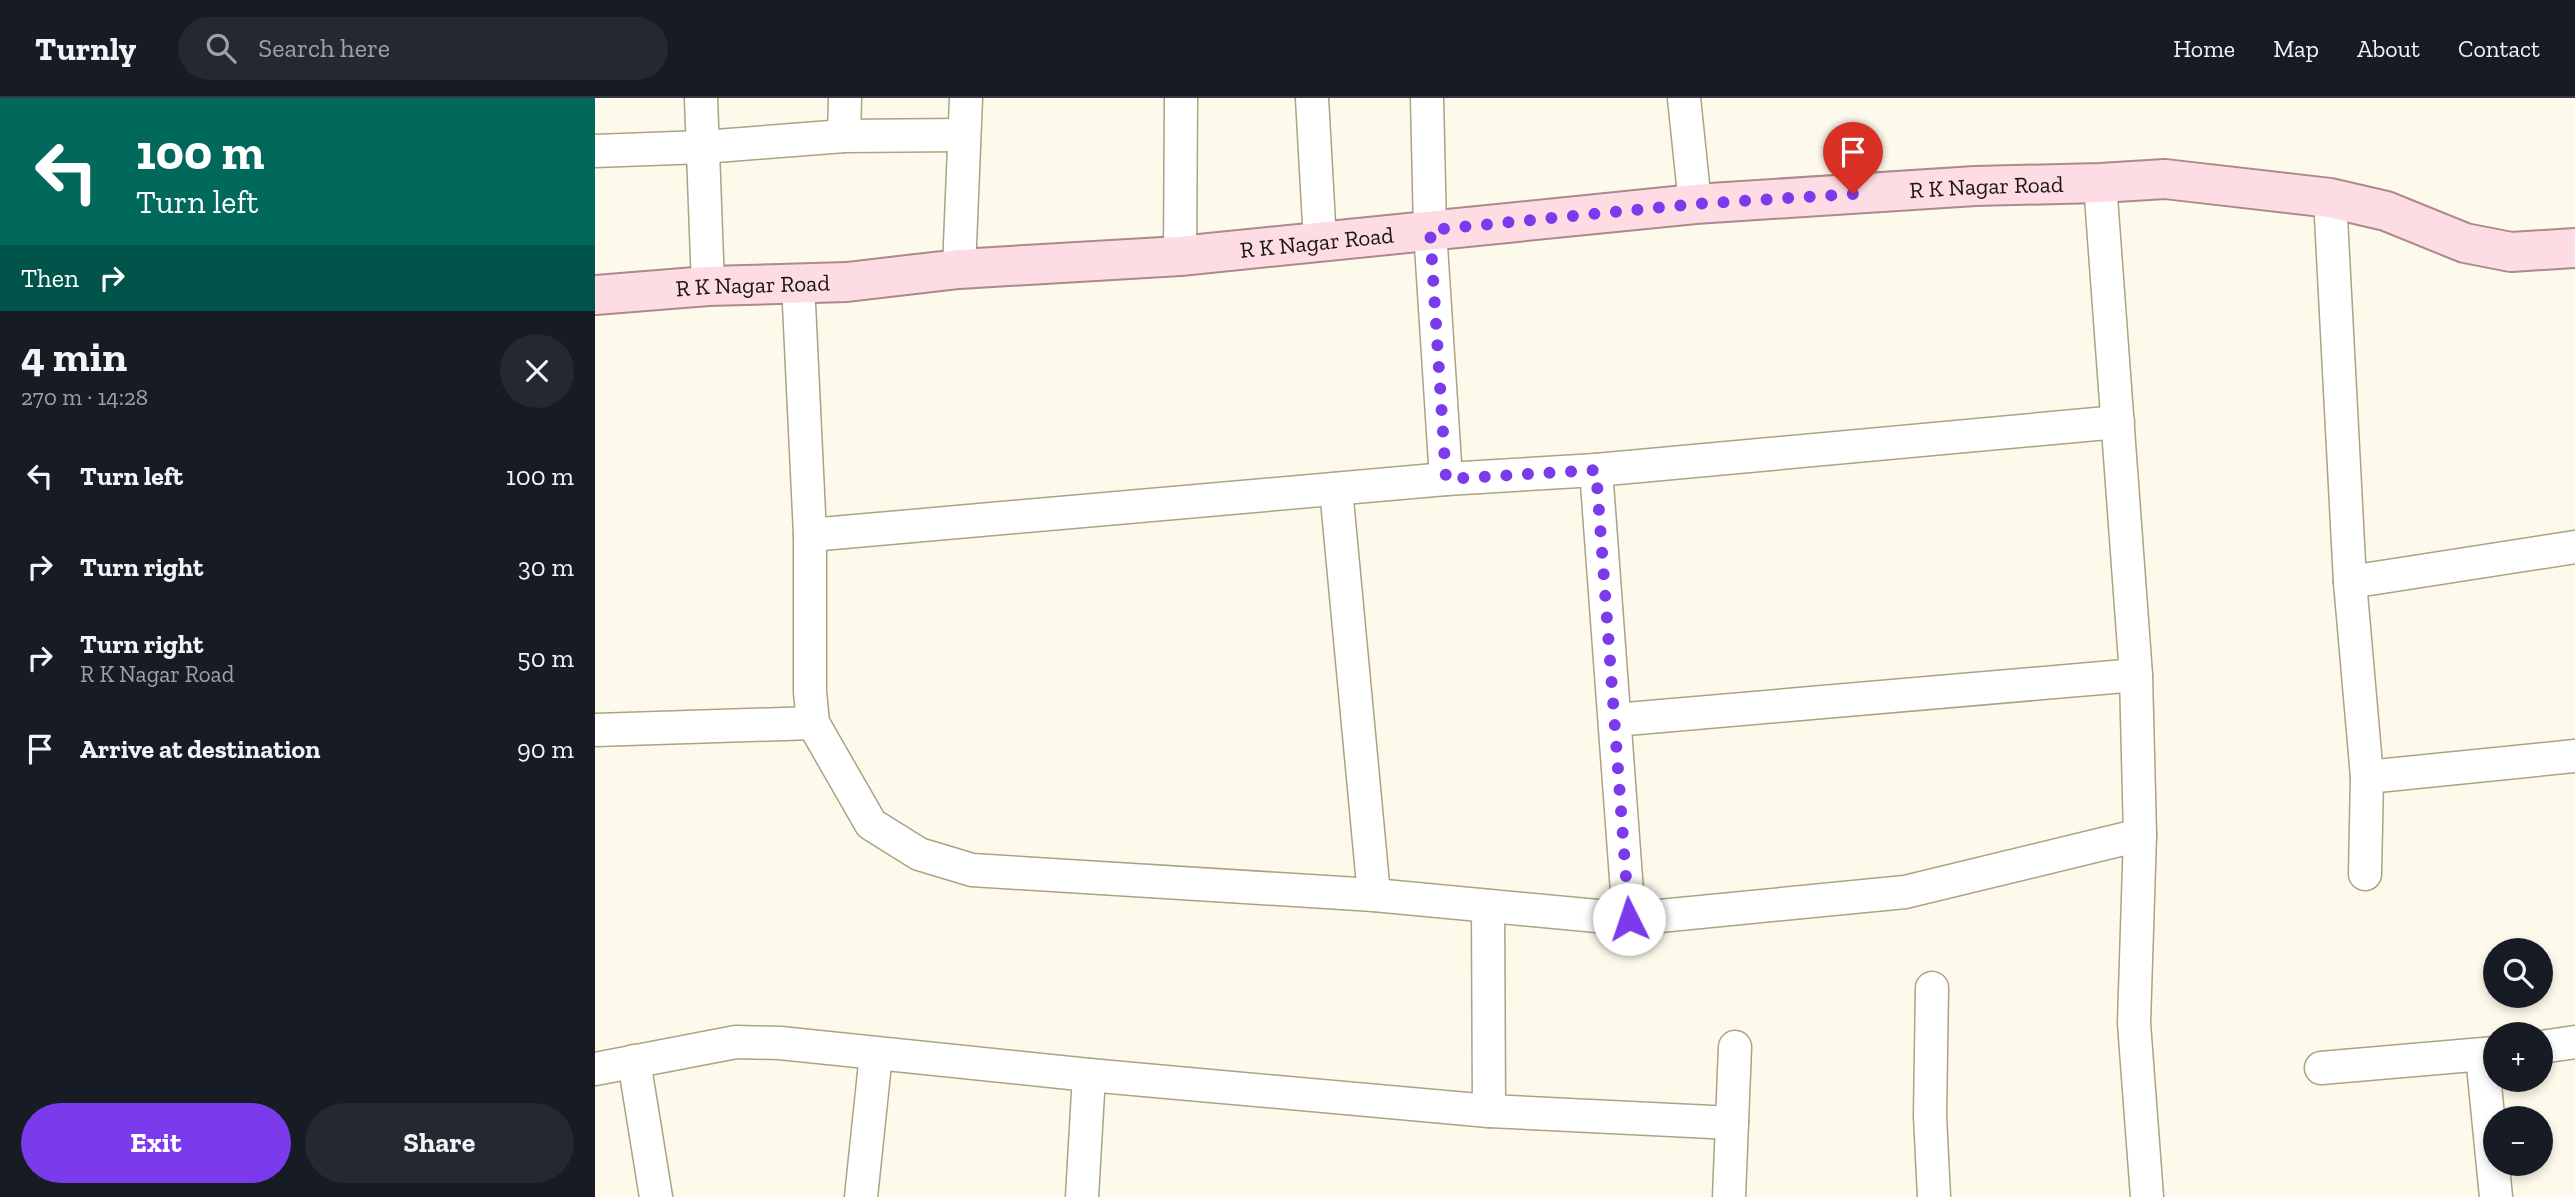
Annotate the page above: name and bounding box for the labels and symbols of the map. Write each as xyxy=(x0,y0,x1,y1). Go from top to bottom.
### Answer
pin xyxy=(1823,122,1883,194)
street label: R K Nagar Road xyxy=(1908,170,2064,204)
street label: R K Nagar Road xyxy=(1239,220,1395,264)
street label: R K Nagar Road xyxy=(674,268,831,303)
position arrow xyxy=(1592,882,1666,956)

